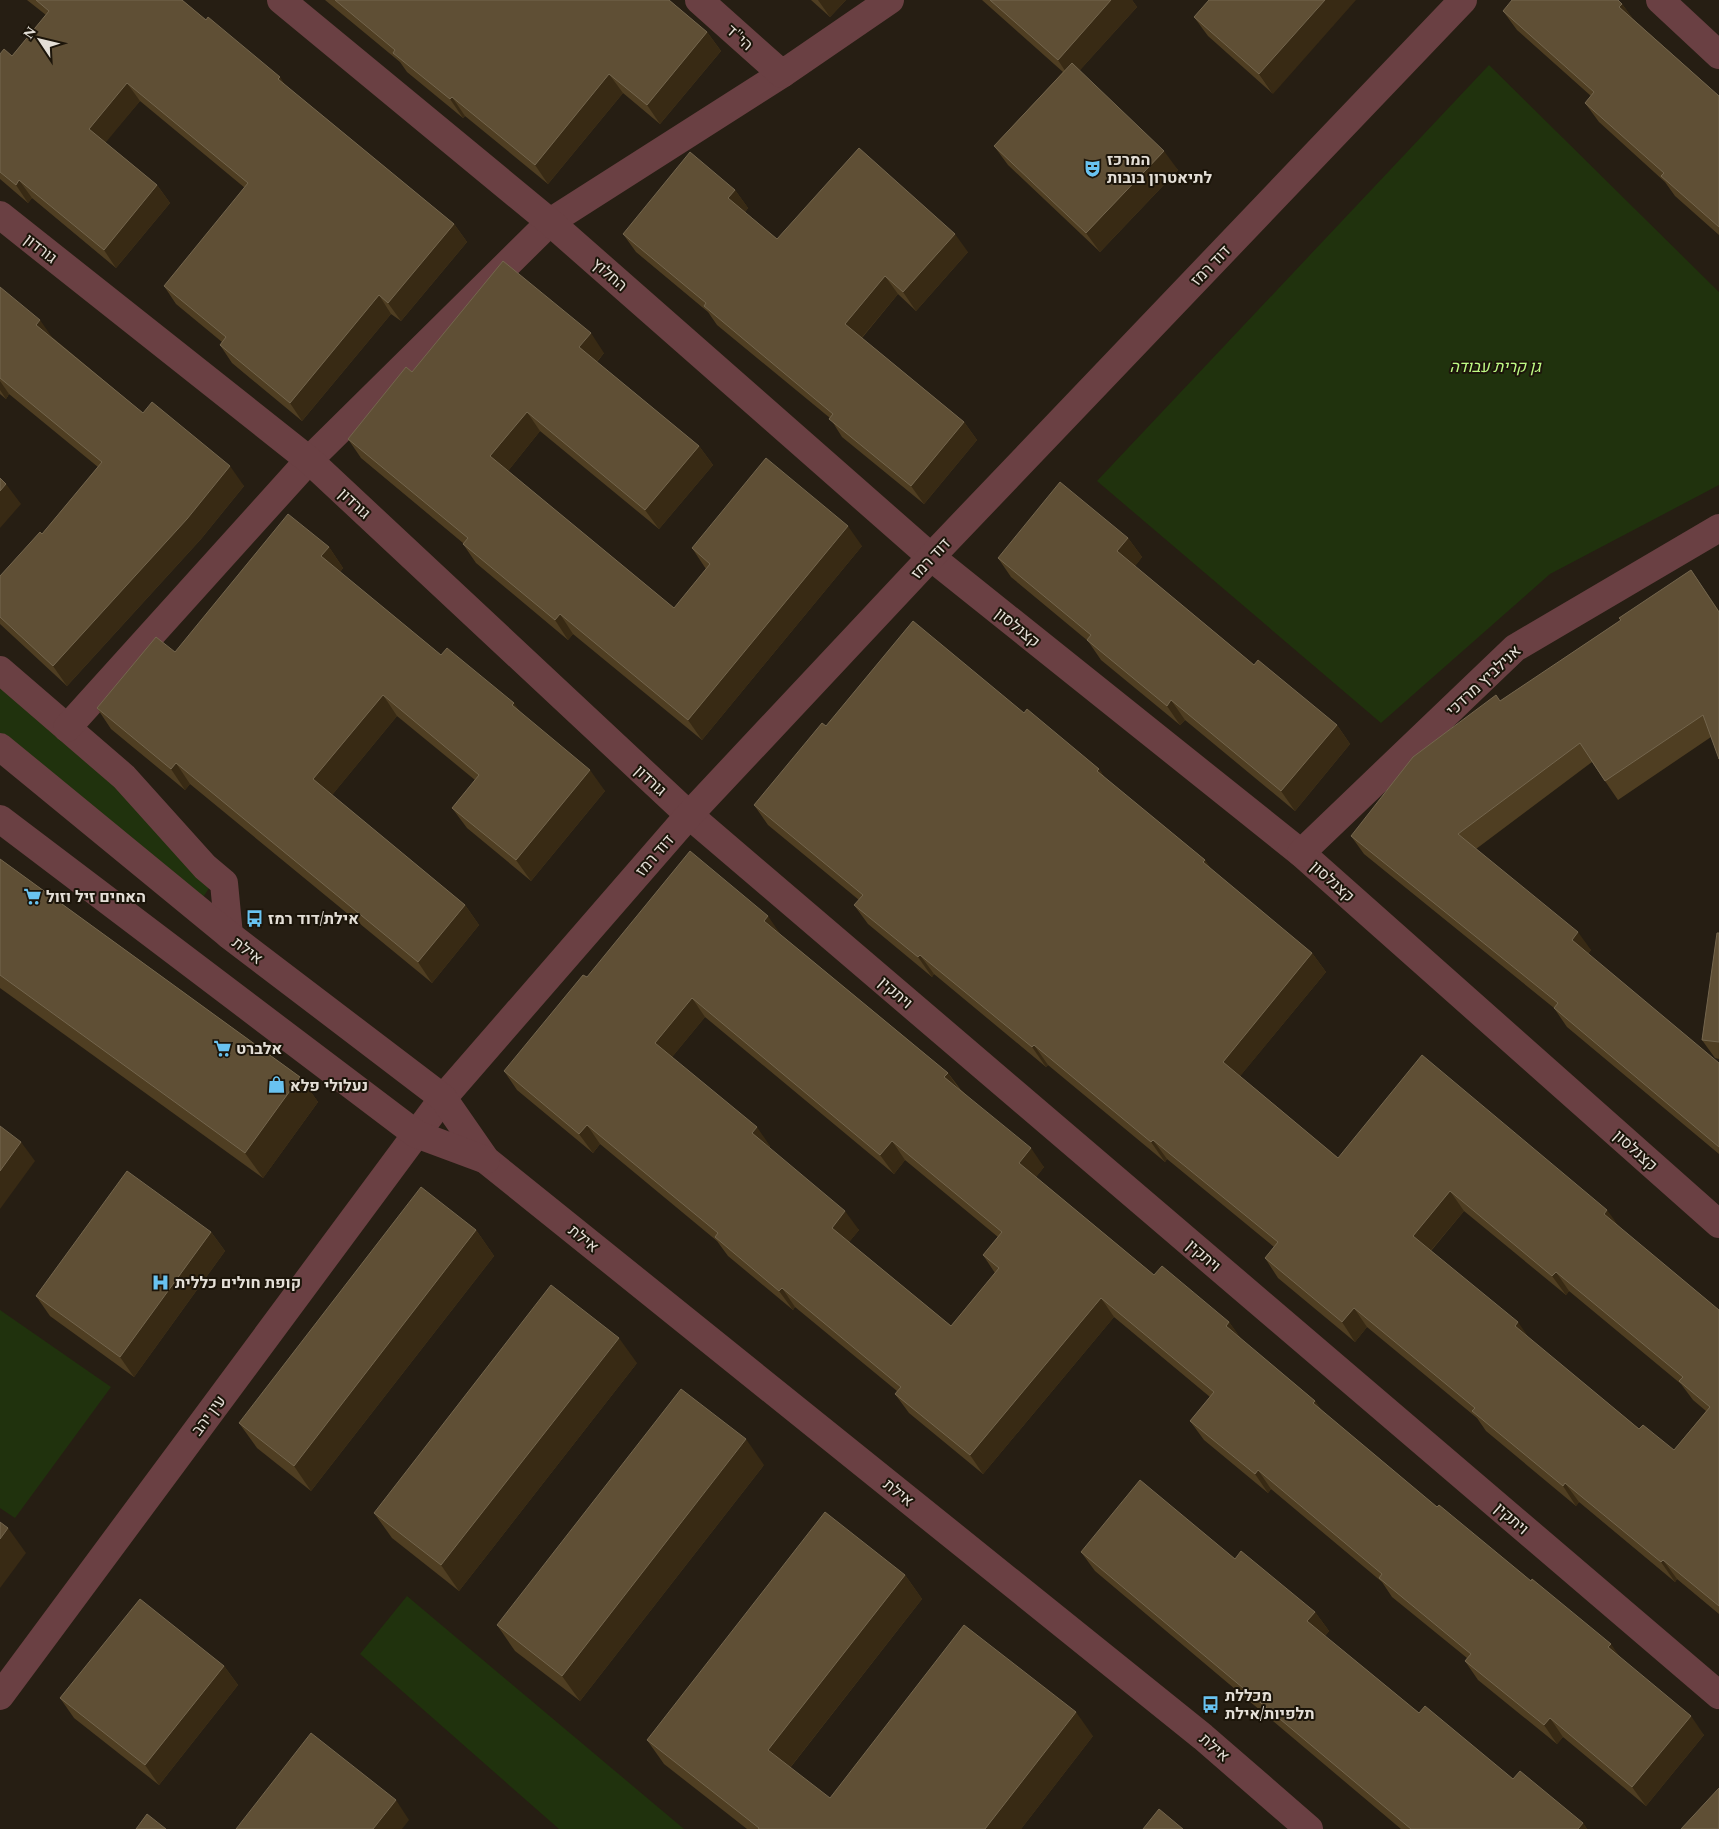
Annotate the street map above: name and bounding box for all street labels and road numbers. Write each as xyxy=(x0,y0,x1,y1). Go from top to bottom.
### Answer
street label: הי"ד xyxy=(720,19,758,57)
street label: גורדון xyxy=(19,228,62,269)
street label: דוד רמז xyxy=(1185,240,1236,292)
street label: החלוץ xyxy=(586,252,633,297)
street label: גורדון xyxy=(333,483,376,525)
street label: דוד רמז xyxy=(905,533,956,585)
street label: קצנלסון xyxy=(990,602,1045,654)
street label: אנילביץ מרדכי xyxy=(1441,640,1526,722)
street label: גורדון xyxy=(629,760,672,802)
street label: דוד רמז xyxy=(630,829,680,882)
street label: קצנלסון xyxy=(1305,855,1360,908)
street label: אילת xyxy=(227,931,268,970)
street label: ויתקין xyxy=(873,971,918,1015)
street label: קצנלסון xyxy=(1608,1124,1663,1177)
street label: אילת xyxy=(563,1219,604,1259)
street label: ויתקין xyxy=(1181,1234,1226,1278)
street label: עין יהב xyxy=(186,1390,232,1441)
street label: אילת xyxy=(878,1473,919,1513)
street label: ויתקין xyxy=(1489,1497,1534,1541)
street label: אילת xyxy=(1194,1728,1235,1768)

